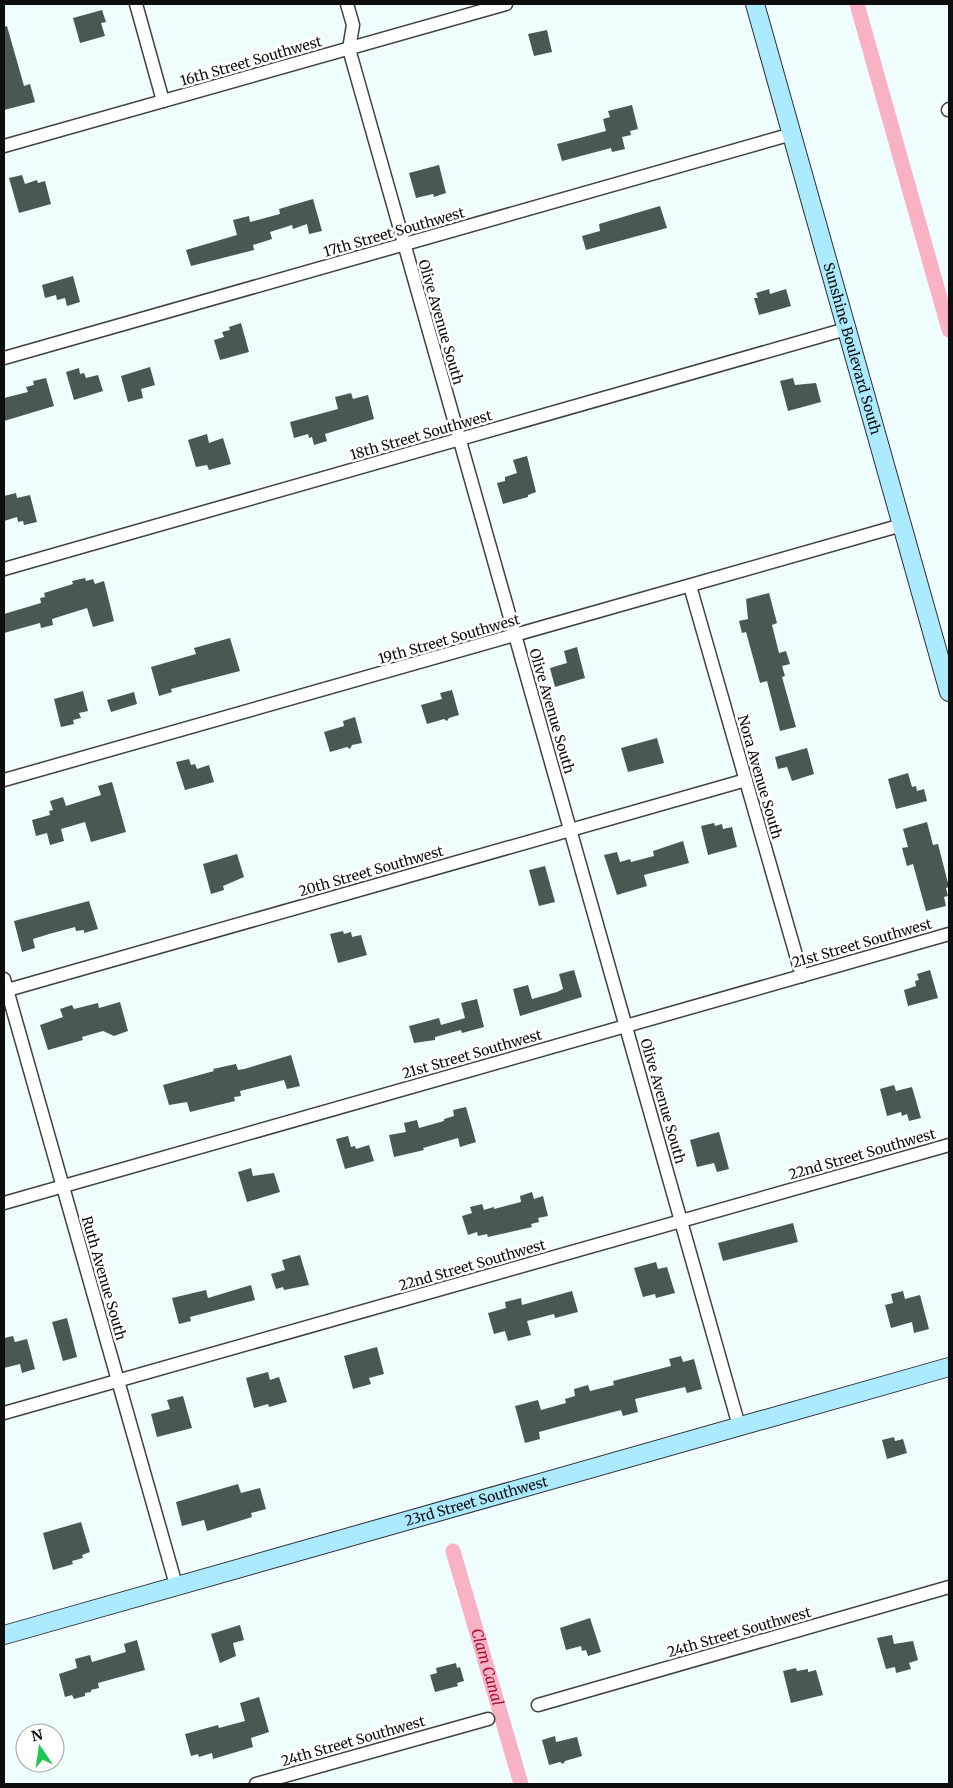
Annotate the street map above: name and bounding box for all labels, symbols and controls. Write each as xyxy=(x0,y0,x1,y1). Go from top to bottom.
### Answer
street label: 16th Street Southwest xyxy=(178,32,324,90)
street label: 17th Street Southwest xyxy=(321,203,467,261)
street label: Olive Avenue South xyxy=(415,257,467,387)
street label: Sunshine Boulevard South xyxy=(819,260,885,437)
street label: 18th Street Southwest xyxy=(348,406,495,464)
street label: 19th Street Southwest xyxy=(376,610,522,668)
street label: Olive Avenue South xyxy=(526,646,578,776)
street label: Nora Avenue South xyxy=(734,713,786,841)
street label: 20th Street Southwest xyxy=(297,842,446,900)
street label: 21st Street Southwest xyxy=(790,914,934,972)
street label: 21st Street Southwest xyxy=(400,1025,544,1083)
street label: Olive Avenue South xyxy=(637,1036,689,1166)
street label: 22nd Street Southwest xyxy=(787,1124,938,1184)
street label: Ruth Avenue South xyxy=(78,1214,130,1342)
street label: 22nd Street Southwest xyxy=(397,1235,548,1295)
street label: 23rd Street Southwest xyxy=(403,1472,550,1530)
street label: 24th Street Southwest xyxy=(665,1603,813,1661)
water label: Clam Canal xyxy=(467,1626,508,1708)
street label: 24th Street Southwest xyxy=(279,1712,427,1770)
north arrow xyxy=(15,1723,65,1773)
text: N xyxy=(30,1725,44,1745)

